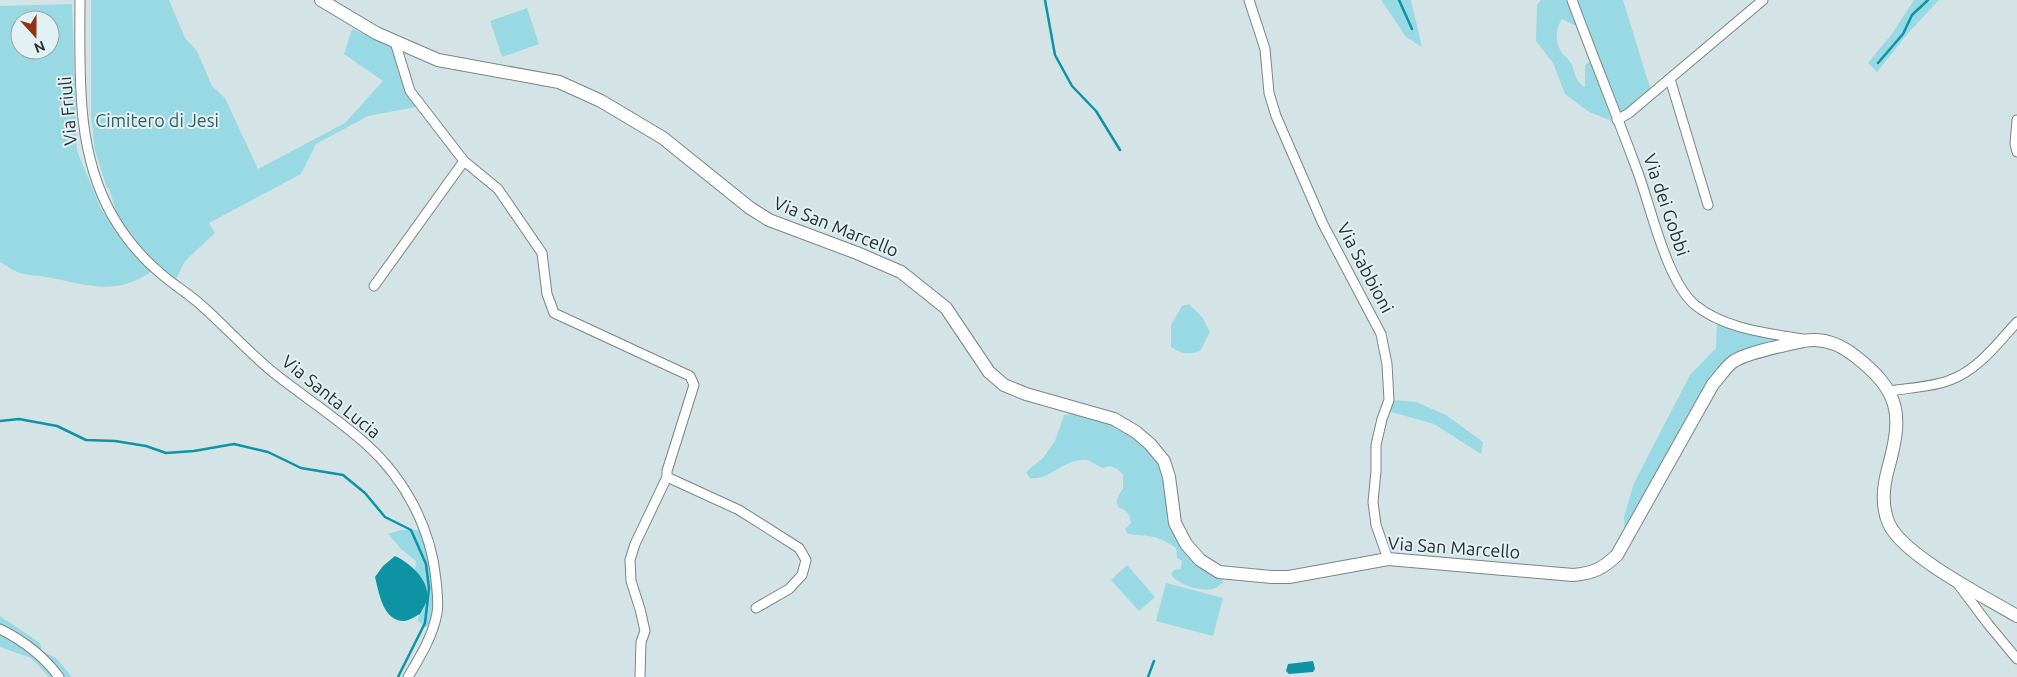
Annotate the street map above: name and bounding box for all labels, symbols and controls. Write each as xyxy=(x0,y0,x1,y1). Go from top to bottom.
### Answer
north arrow xyxy=(10,10,60,60)
text: N xyxy=(32,38,47,56)
street label: Via Friuli xyxy=(54,76,80,147)
park label: Cimitero di Jesi xyxy=(95,110,219,130)
street label: Via dei Gobbi xyxy=(1640,151,1694,258)
street label: Via San Marcello xyxy=(771,192,902,260)
street label: Via Sabbioni xyxy=(1334,219,1398,316)
street label: Via Santa Lucia xyxy=(278,351,385,442)
street label: Via San Marcello xyxy=(1387,532,1521,562)

